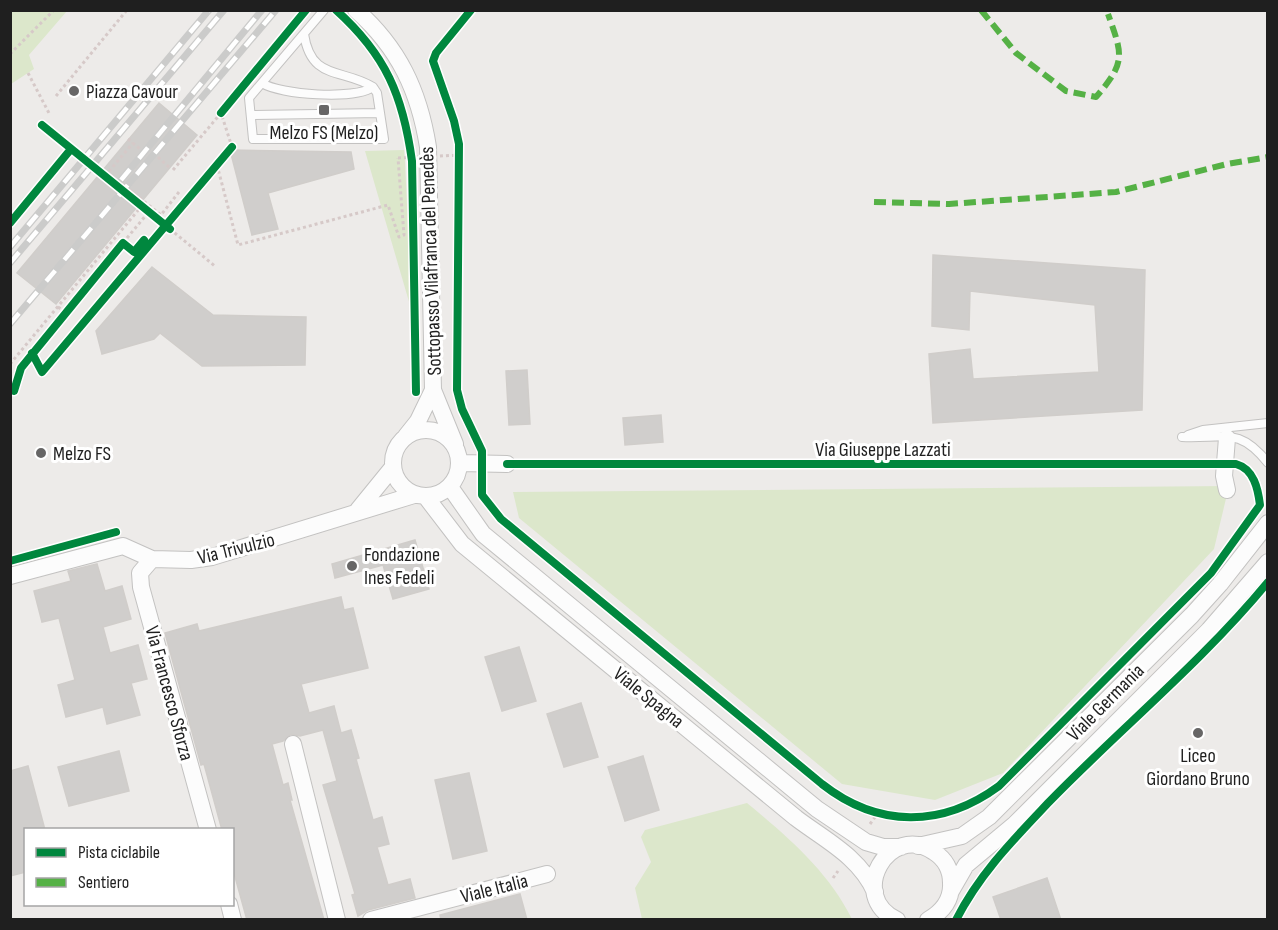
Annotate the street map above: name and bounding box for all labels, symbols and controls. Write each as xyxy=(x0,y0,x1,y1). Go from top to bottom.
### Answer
place label: Piazza Cavour xyxy=(86,80,178,104)
marker: Piazza Cavour xyxy=(67,84,81,98)
marker: Melzo FS (Melzo) xyxy=(317,103,331,117)
place label: Melzo FS (Melzo) xyxy=(270,121,378,145)
street label: Sottopasso Vilafranca del Penedès xyxy=(415,146,447,376)
street label: Via Giuseppe Lazzati xyxy=(815,438,951,462)
place label: Melzo FS xyxy=(53,442,111,466)
marker: Melzo FS xyxy=(34,446,48,460)
street label: Via Trivulzio xyxy=(195,528,277,570)
place label: Fondazione Ines Fedeli xyxy=(364,543,440,590)
marker: Fondazione Ines Fedeli xyxy=(345,559,359,573)
street label: Via Francesco Sforza xyxy=(140,623,199,763)
street label: Viale Germania xyxy=(1062,659,1149,746)
street label: Viale Spagna xyxy=(608,662,689,734)
marker: Liceo Giordano Bruno xyxy=(1191,726,1205,740)
place label: Liceo Giordano Bruno xyxy=(1146,744,1250,791)
legend xyxy=(24,828,234,906)
text: Pista ciclabile xyxy=(78,842,160,863)
street label: Viale Italia xyxy=(458,869,530,909)
text: Sentiero xyxy=(78,872,129,893)

